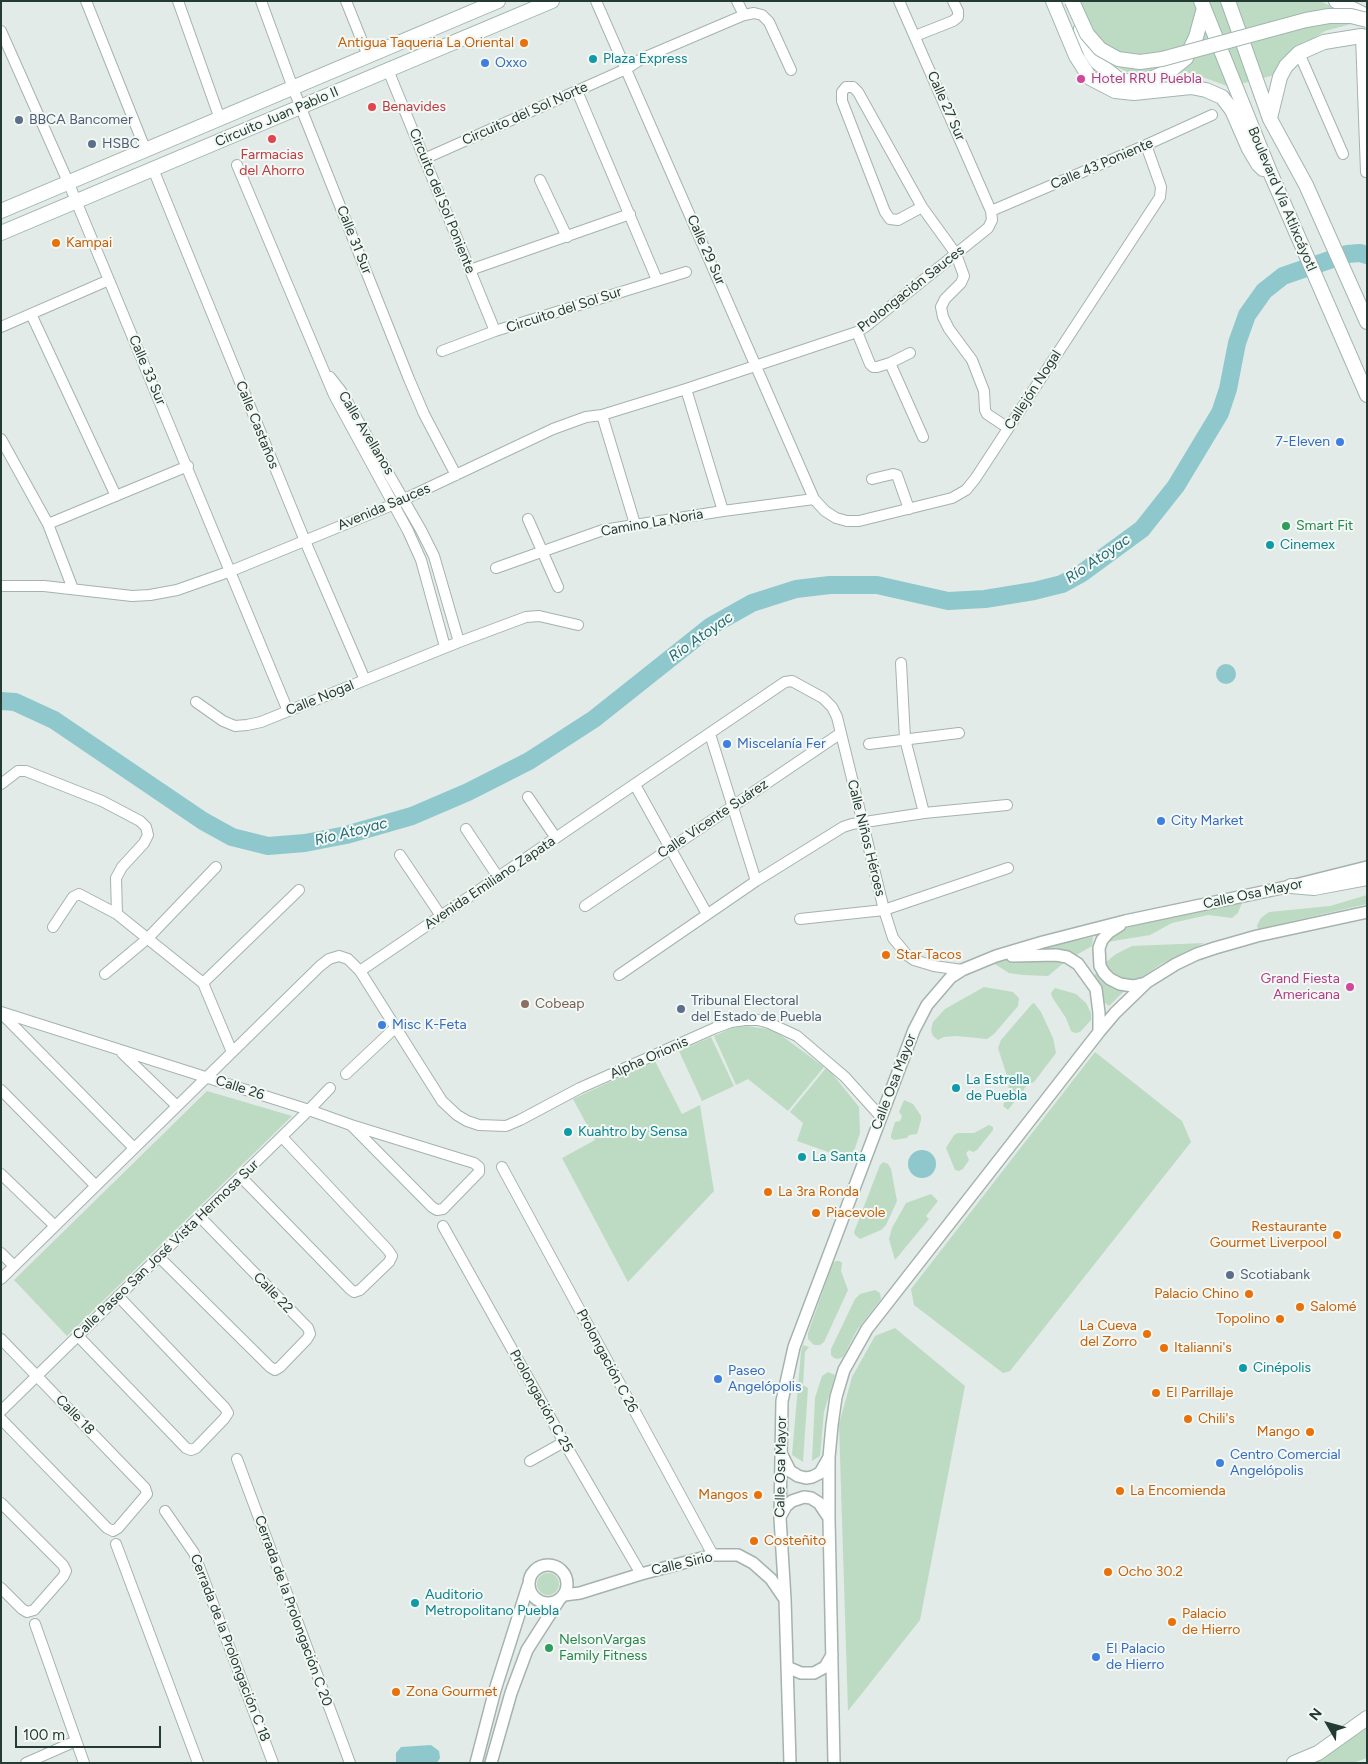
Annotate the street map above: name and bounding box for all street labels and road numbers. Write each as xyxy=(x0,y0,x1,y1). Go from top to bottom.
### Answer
street label: Calle 27 Sur xyxy=(923,69,969,143)
street label: Circuito del Sol Norte xyxy=(460,79,590,149)
street label: Circuito Juan Pablo II xyxy=(213,83,341,151)
street label: Boulevard Vía Atlixcáyotl xyxy=(1244,124,1320,274)
street label: Circuito del Sol Poniente xyxy=(405,126,479,276)
street label: Calle 43 Poniente xyxy=(1048,135,1156,193)
street label: Calle 31 Sur xyxy=(333,203,375,277)
street label: Calle 29 Sur xyxy=(683,212,729,288)
street label: Prolongación Sauces xyxy=(854,242,968,336)
street label: Circuito del Sol Sur xyxy=(504,283,624,337)
street label: Calle 33 Sur xyxy=(125,333,169,407)
street label: Callejón Nogal xyxy=(1001,347,1065,433)
street label: Calle Castaños xyxy=(232,379,282,471)
street label: Calle Avellanos xyxy=(335,388,397,478)
street label: Avenida Sauces xyxy=(335,480,433,534)
street label: Camino La Noria xyxy=(599,506,705,540)
street label: Calle Nogal xyxy=(284,677,356,719)
street label: Calle Vicente Suárez xyxy=(655,776,771,862)
street label: Calle Niños Héroes xyxy=(843,778,889,898)
street label: Avenida Emiliano Zapata xyxy=(421,833,559,933)
street label: Calle Osa Mayor xyxy=(1202,875,1304,913)
street label: Calle Osa Mayor xyxy=(868,1032,920,1132)
street label: Alpha Orionis xyxy=(607,1033,691,1083)
street label: Calle 26 xyxy=(214,1072,266,1104)
street label: Calle Paseo San José Vista Hermosa Sur xyxy=(70,1156,262,1344)
street label: Calle 22 xyxy=(250,1269,296,1317)
street label: Prolongación C 26 xyxy=(573,1306,641,1416)
street label: Prolongación C 25 xyxy=(506,1347,576,1455)
street label: Calle 18 xyxy=(52,1392,98,1438)
street label: Calle Osa Mayor xyxy=(772,1416,790,1518)
street label: Cerrada de la Prolongación C 20 xyxy=(251,1513,335,1709)
street label: Calle Sirio xyxy=(650,1549,714,1579)
street label: Cerrada de la Prolongación C 18 xyxy=(186,1552,274,1744)

